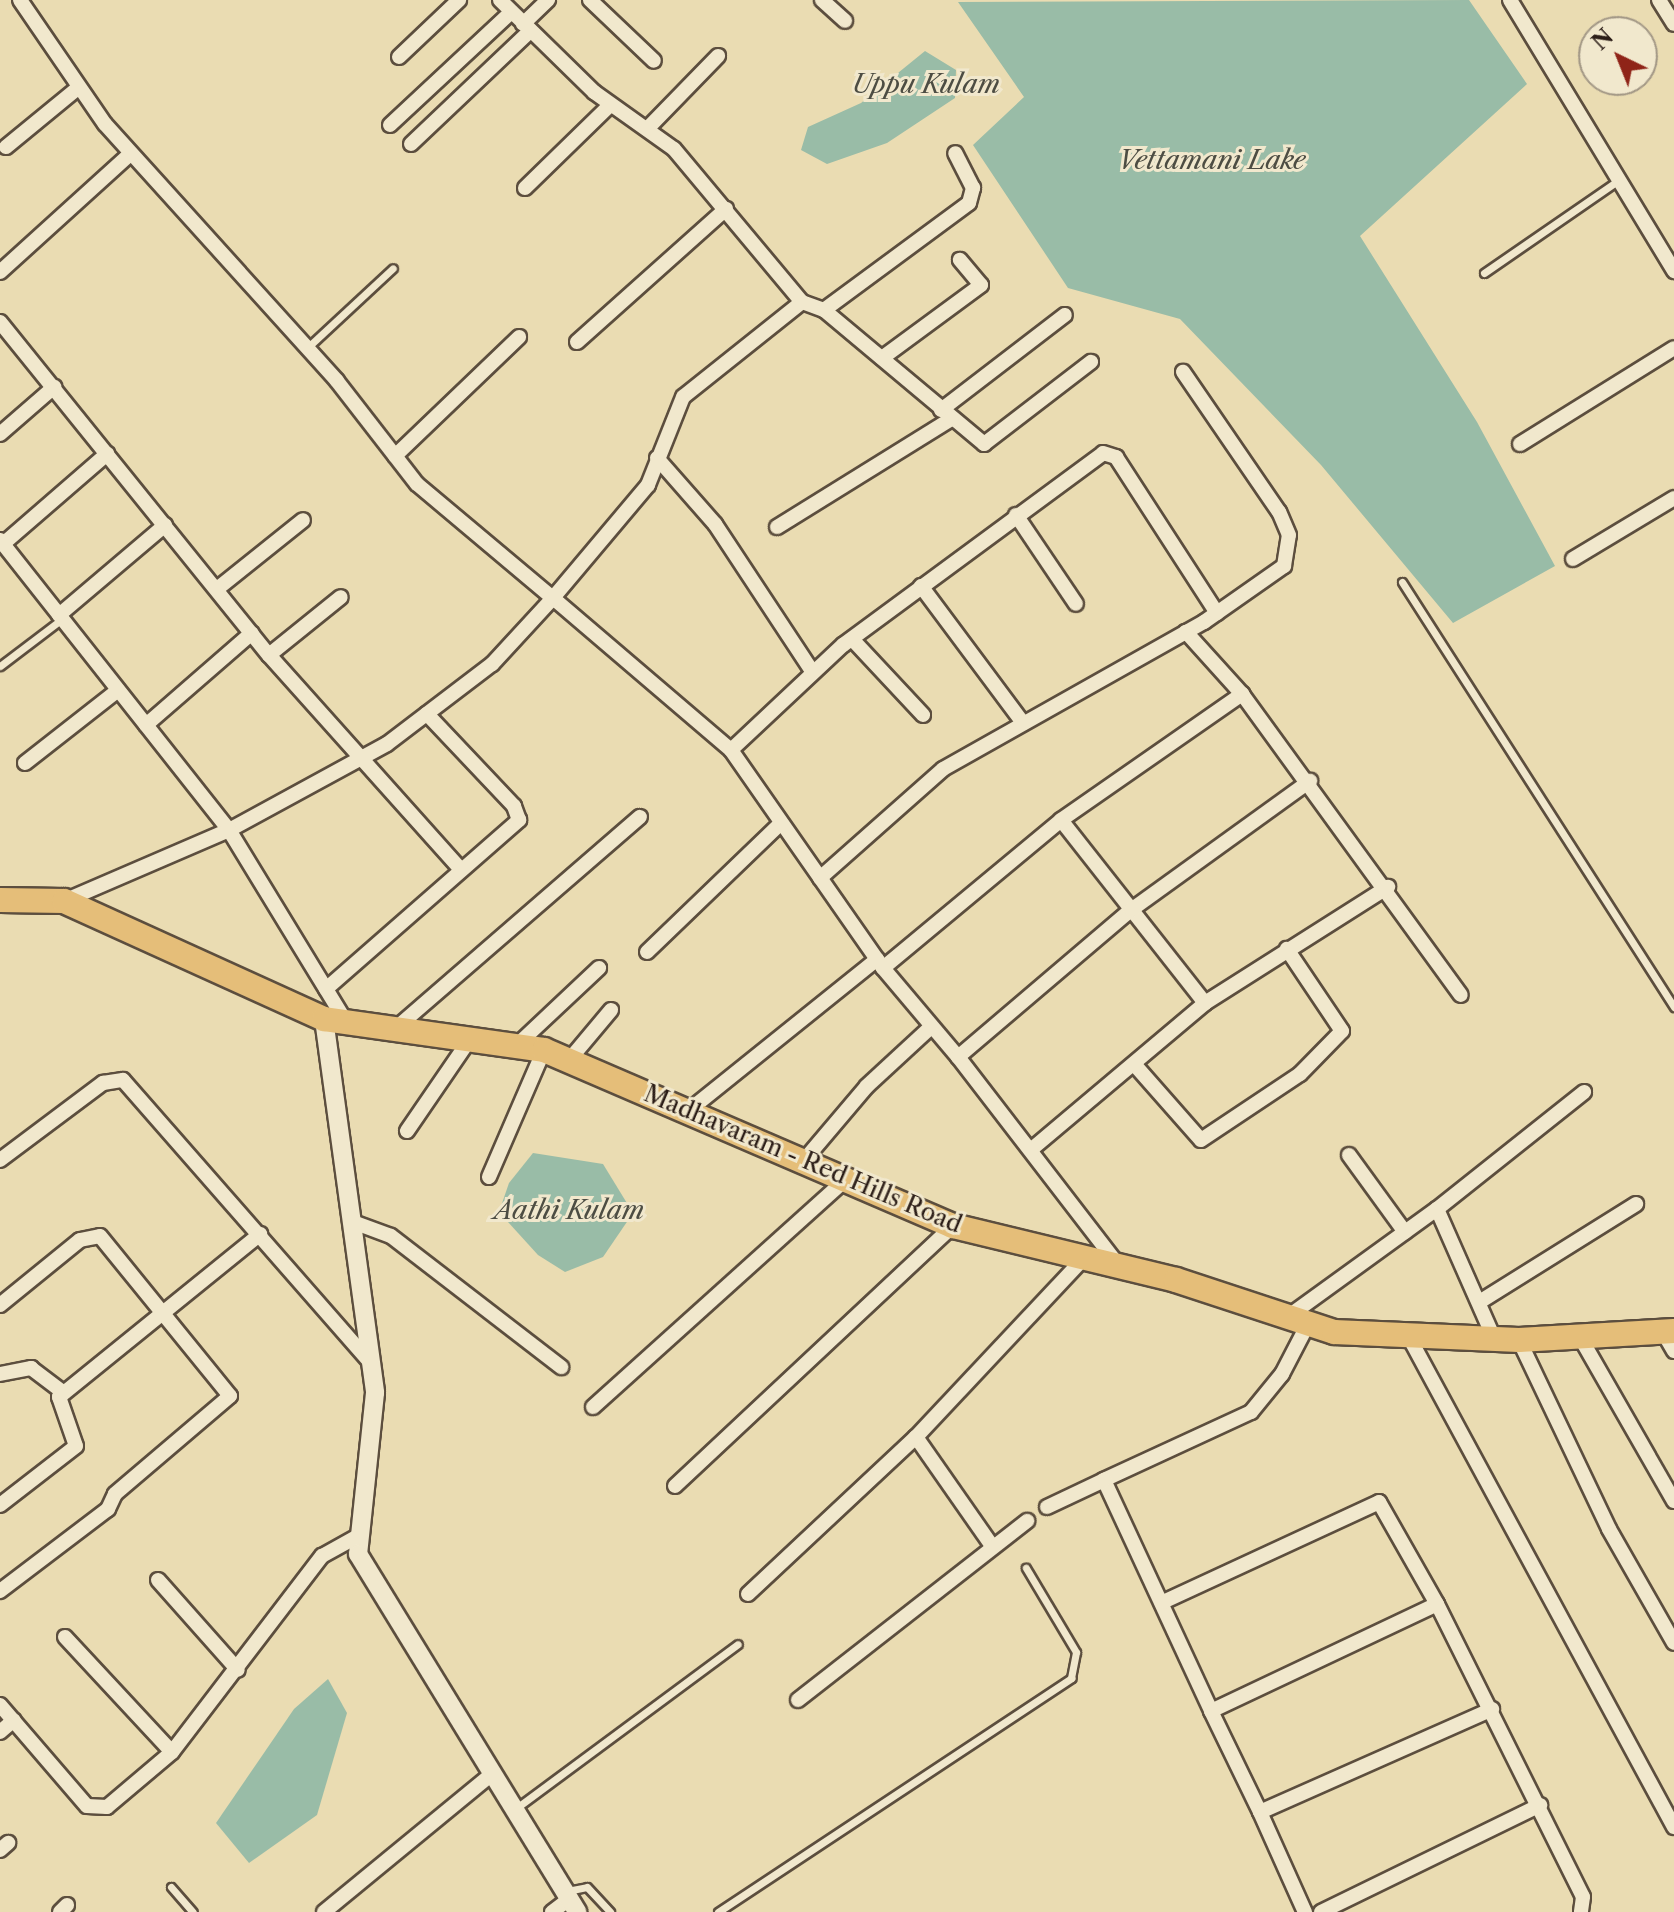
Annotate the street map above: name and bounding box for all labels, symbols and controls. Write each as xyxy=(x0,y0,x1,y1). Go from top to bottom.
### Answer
north arrow xyxy=(1578,16,1658,96)
text: N xyxy=(1586,23,1619,56)
water label: Uppu Kulam xyxy=(852,69,1000,101)
water label: Vettamani Lake xyxy=(1118,145,1306,177)
street label: Madhavaram - Red Hills Road xyxy=(640,1079,966,1239)
water label: Aathi Kulam xyxy=(493,1195,645,1227)

